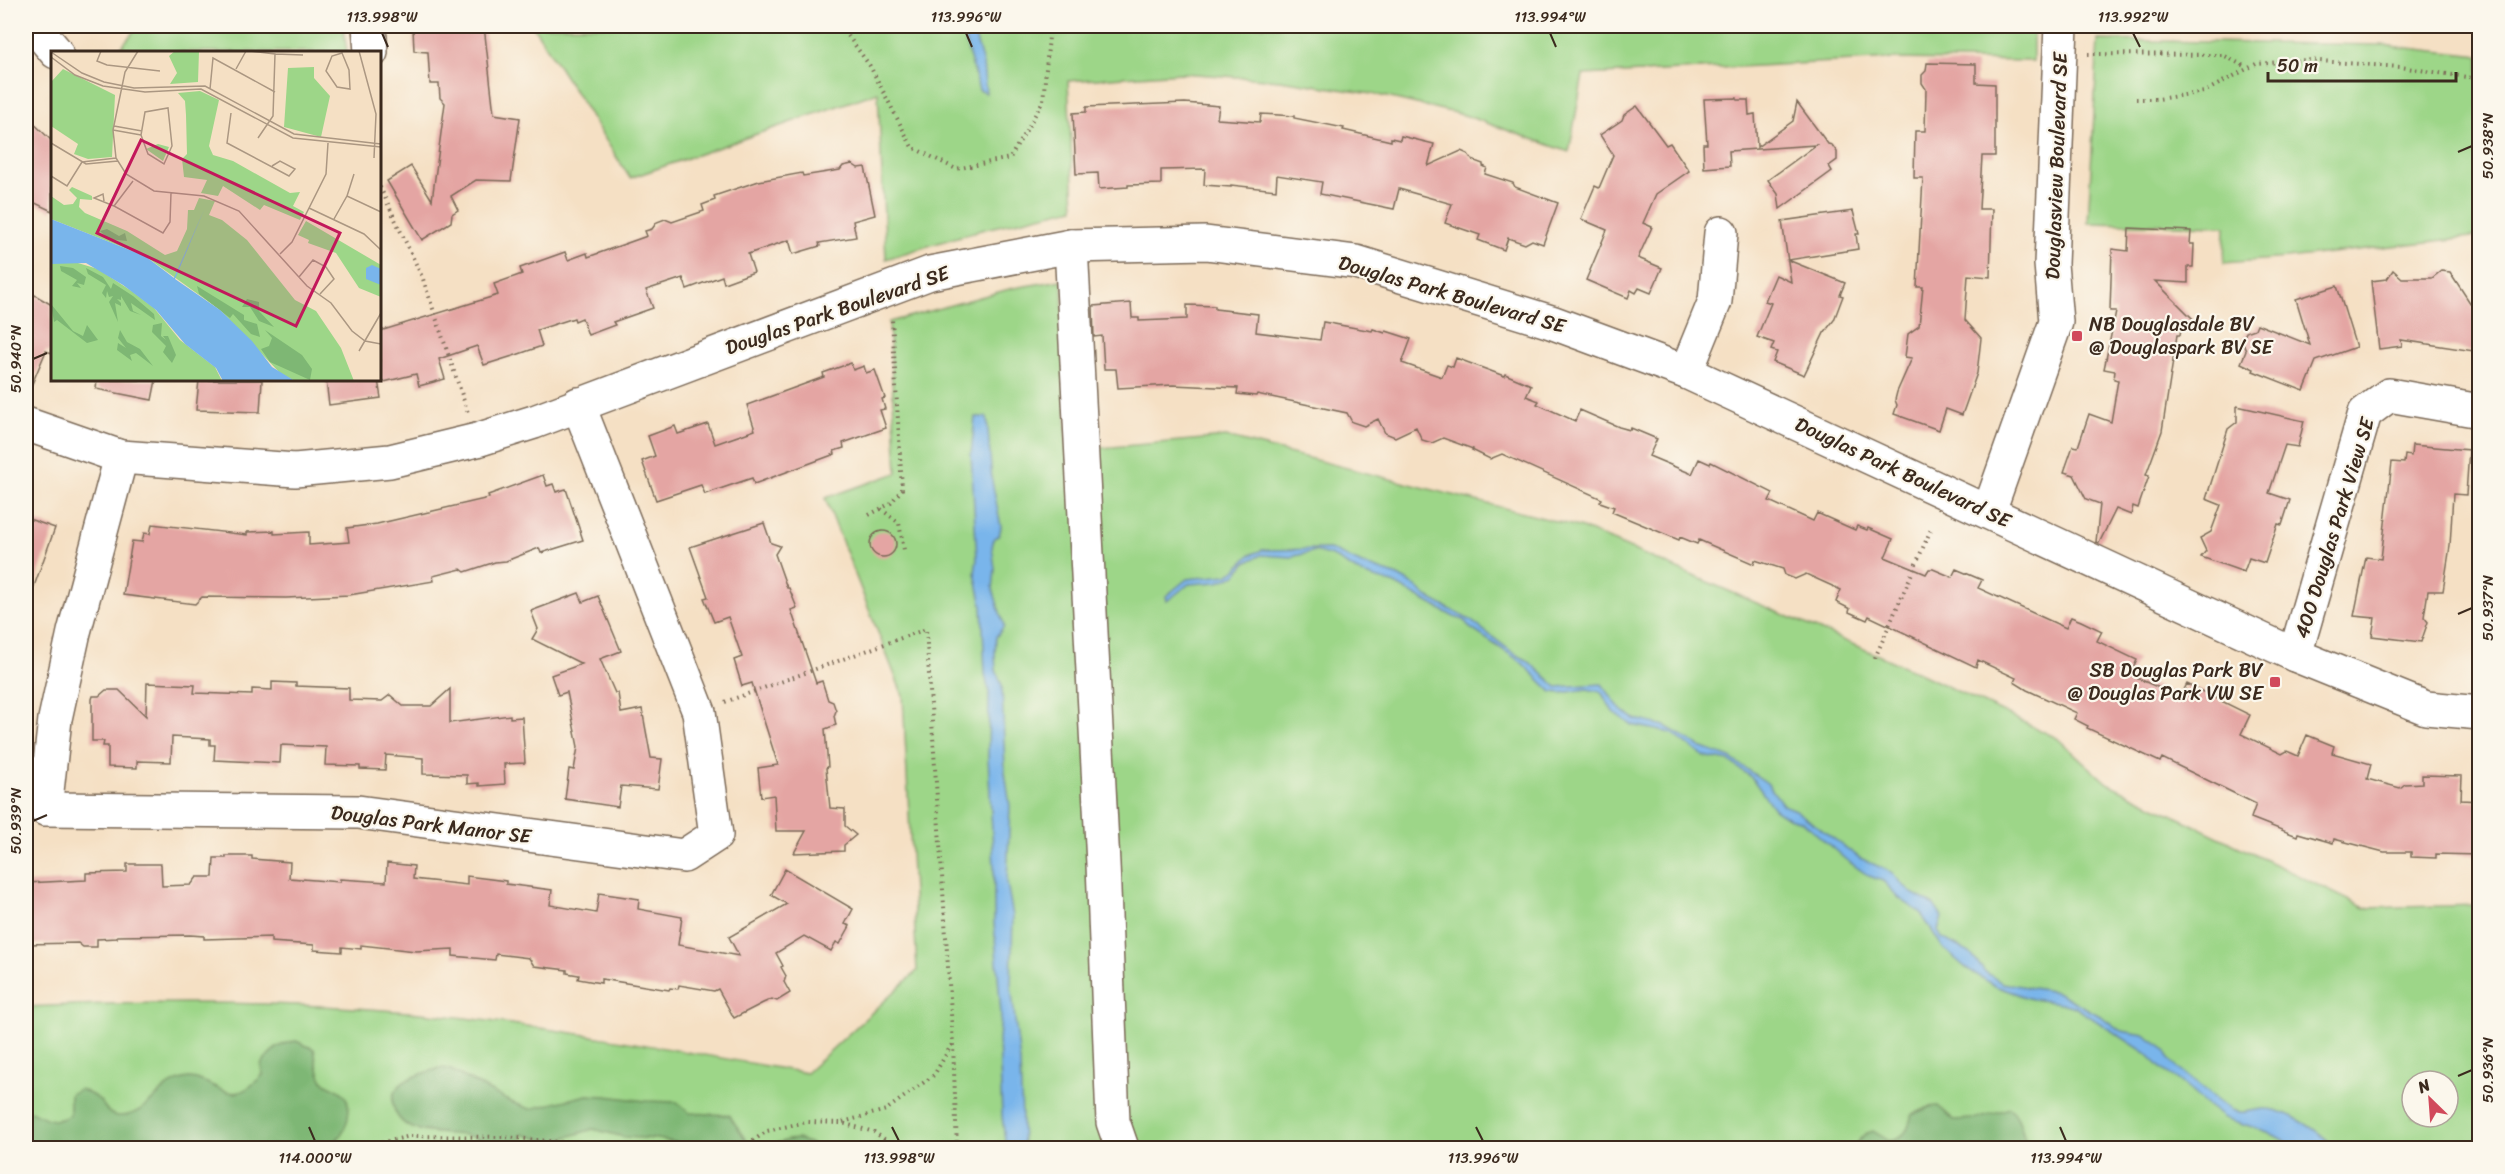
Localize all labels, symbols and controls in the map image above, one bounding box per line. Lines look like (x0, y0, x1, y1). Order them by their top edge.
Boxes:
text: 113.998°W (346, 4, 418, 30)
text: 113.996°W (931, 4, 1002, 30)
text: 113.994°W (1514, 4, 1586, 30)
text: 113.992°W (2098, 4, 2169, 30)
scale bar (2268, 45, 2456, 83)
street label: Douglasview Boulevard SE (2035, 50, 2078, 280)
text: 50 m (2277, 50, 2318, 82)
inset map (51, 51, 381, 381)
text: 50.938°N (2475, 112, 2501, 179)
street label: Douglas Park Boulevard SE (1334, 245, 1571, 344)
street label: Douglas Park Boulevard SE (720, 255, 956, 365)
place label: NB Douglasdale BV @ Douglaspark BV SE (2089, 307, 2274, 365)
text: 50.940°N (3, 324, 29, 393)
marker: NB Douglasdale BV @ Douglaspark BV SE (2070, 329, 2084, 343)
street label: Douglas Park Boulevard SE (1789, 407, 2018, 539)
street label: 400 Douglas Park View SE (2284, 412, 2385, 643)
text: 50.937°N (2475, 574, 2501, 641)
place label: SB Douglas Park BV @ Douglas Park VW SE (2067, 653, 2265, 711)
marker: SB Douglas Park BV @ Douglas Park VW SE (2268, 675, 2282, 689)
text: 50.939°N (3, 787, 29, 854)
street label: Douglas Park Manor SE (329, 795, 535, 854)
text: 50.936°N (2475, 1036, 2501, 1103)
north arrow (2400, 1069, 2460, 1129)
text: N (2412, 1070, 2436, 1102)
text: 114.000°W (278, 1145, 352, 1171)
text: 113.998°W (863, 1145, 935, 1171)
text: 113.996°W (1448, 1145, 1519, 1171)
text: 113.994°W (2030, 1145, 2102, 1171)

